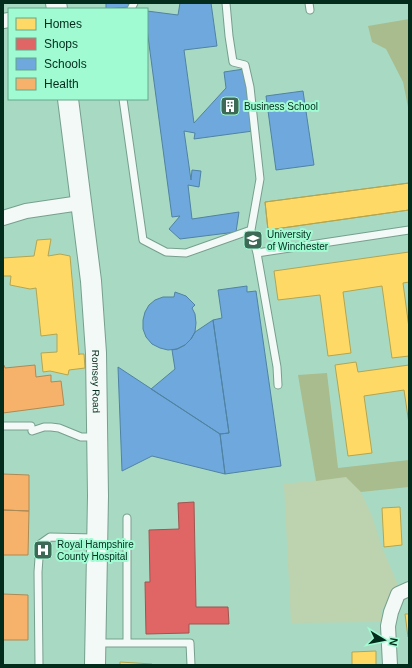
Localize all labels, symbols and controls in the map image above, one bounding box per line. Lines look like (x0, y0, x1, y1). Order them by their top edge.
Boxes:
legend (8, 8, 148, 100)
text: Homes (44, 17, 82, 31)
text: Shops (44, 37, 78, 51)
text: Schools (44, 57, 87, 71)
text: Health (44, 77, 79, 91)
building icon: Business School (219, 95, 241, 117)
place label: Business School (244, 101, 318, 112)
school or university icon: University of Winchester (242, 229, 264, 251)
place label: University of Winchester (267, 229, 329, 252)
street label: Romsey Road (90, 350, 102, 413)
hospital icon: Royal Hampshire County Hospital (32, 539, 54, 561)
place label: Royal Hampshire County Hospital (57, 539, 134, 562)
north arrow (364, 620, 404, 660)
text: N (387, 637, 400, 647)

